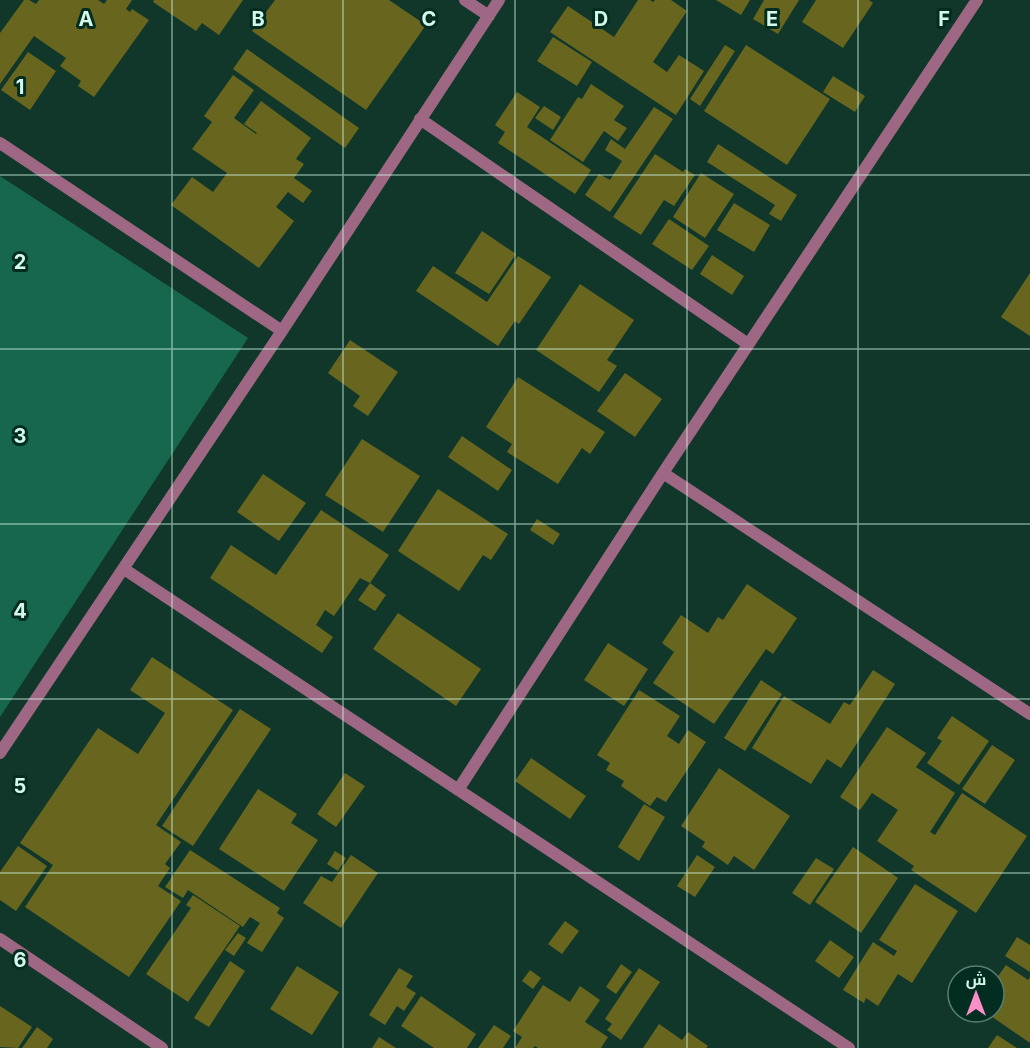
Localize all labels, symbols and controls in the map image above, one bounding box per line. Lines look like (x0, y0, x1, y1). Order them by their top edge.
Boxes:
text: A (79, 7, 94, 31)
text: B (251, 7, 265, 31)
text: C (422, 7, 436, 31)
text: D (594, 7, 608, 31)
text: E (766, 7, 778, 31)
text: F (938, 7, 950, 31)
text: 1 (16, 75, 24, 99)
text: 2 (14, 250, 26, 274)
text: 3 (14, 424, 26, 448)
text: 4 (13, 599, 27, 623)
text: 5 (14, 774, 26, 798)
text: 6 (14, 948, 27, 972)
north arrow (946, 964, 1006, 1024)
text: ش (966, 969, 986, 989)

